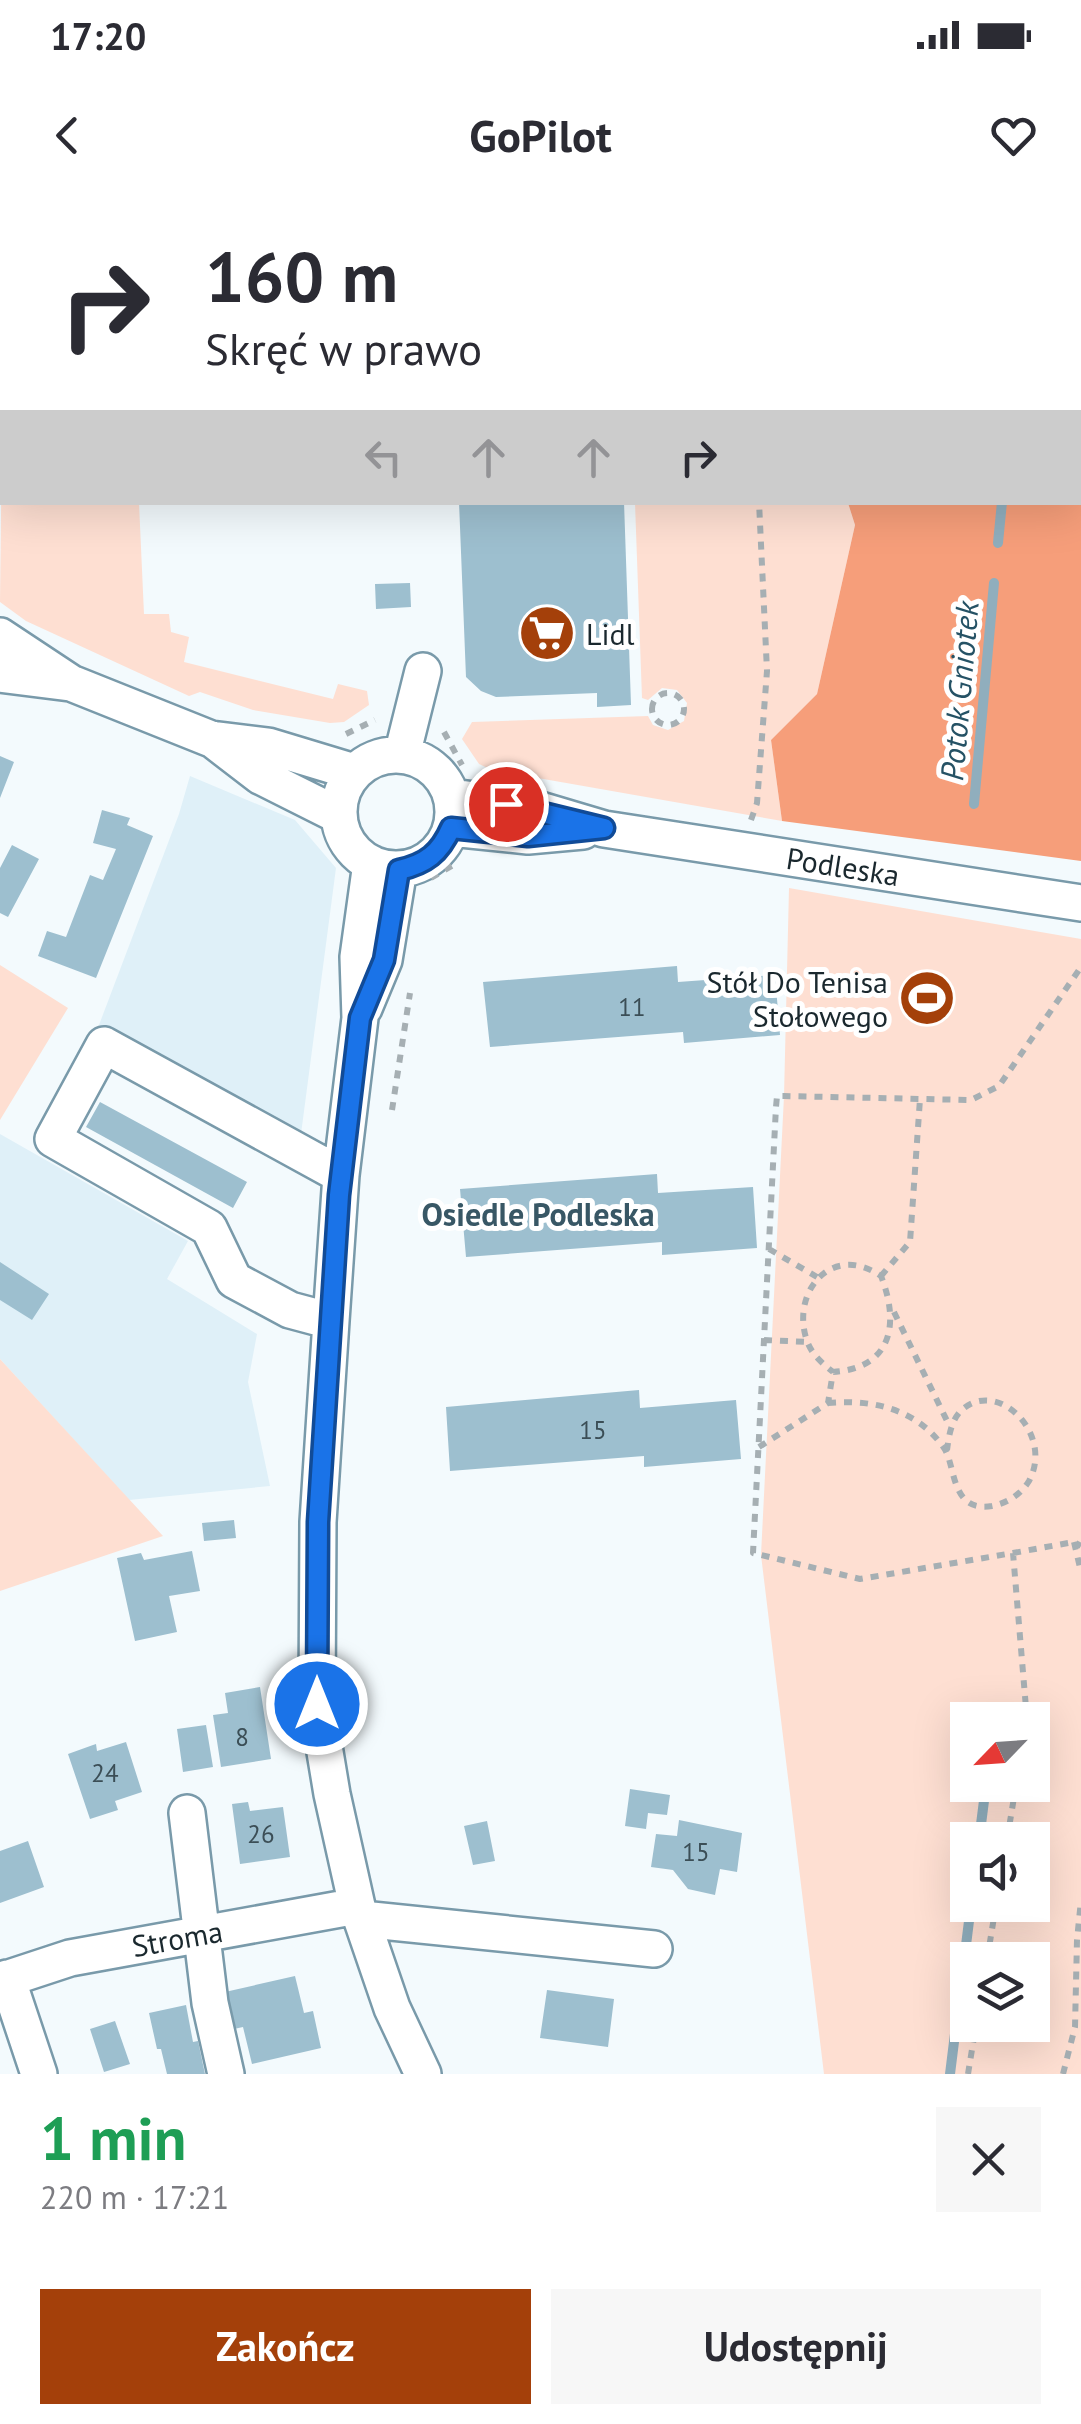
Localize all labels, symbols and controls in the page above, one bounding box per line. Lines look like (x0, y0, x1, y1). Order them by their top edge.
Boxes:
text: 17:20 (50, 11, 146, 60)
text: GoPilot (469, 106, 612, 164)
icon: back (40, 108, 95, 163)
icon: heart (986, 108, 1041, 163)
text: 160 m (205, 231, 398, 321)
icon: right (40, 240, 170, 370)
text: Skręć w prawo (205, 319, 482, 377)
icon: left (356, 430, 411, 485)
icon: ahead (461, 430, 516, 485)
icon: ahead (566, 430, 621, 485)
icon: right (671, 430, 726, 485)
water label: Potok Gniotek (930, 598, 988, 782)
supermarket icon: Lidl (517, 603, 577, 663)
place label: Lidl (586, 614, 635, 653)
pin (464, 762, 549, 847)
icon: arrive (479, 777, 534, 832)
street label: Podleska (784, 838, 902, 894)
place label: Stół Do Tenisa Stołowego (707, 962, 888, 1035)
sports icon: Stół Do Tenisa Stołowego (897, 968, 957, 1028)
house number: 11 (618, 991, 646, 1023)
district label: Osiedle Podleska (421, 1193, 655, 1235)
house number: 15 (579, 1414, 607, 1446)
position arrow (265, 1652, 369, 1756)
north arrow (950, 1702, 1050, 1802)
map controls (950, 1702, 1050, 2042)
house number: 8 (235, 1721, 249, 1753)
house number: 24 (91, 1757, 119, 1789)
house number: 26 (247, 1818, 275, 1850)
button: sound (950, 1822, 1050, 1922)
house number: 15 (682, 1836, 710, 1868)
street label: Stroma (128, 1911, 226, 1965)
button: layers (950, 1942, 1050, 2042)
text: 1 min (40, 2099, 186, 2177)
button: close (936, 2107, 1041, 2212)
text: 220 m · 17:21 (40, 2176, 229, 2218)
button: Zakończ (40, 2289, 531, 2404)
button: Udostępnij (551, 2289, 1041, 2404)

